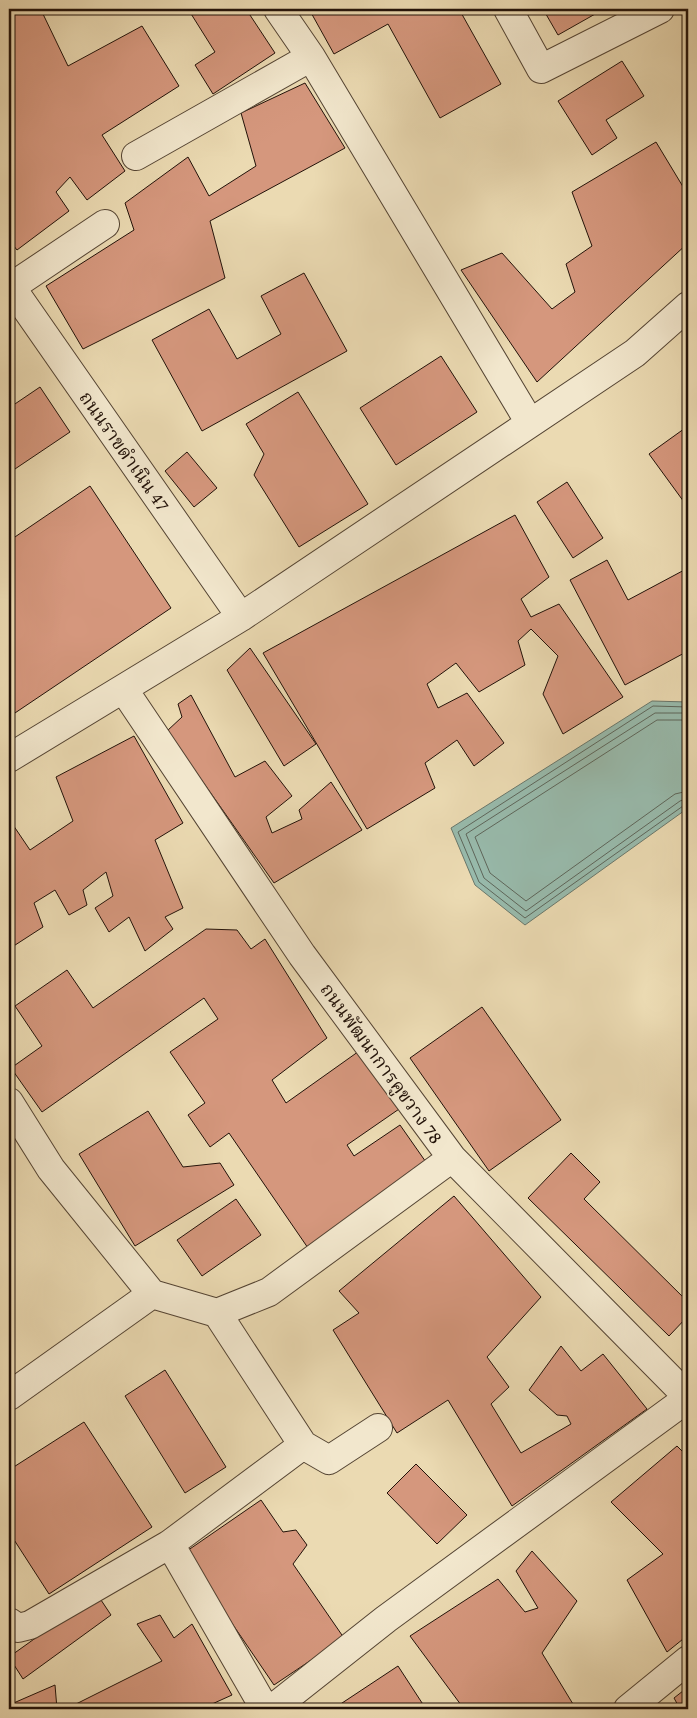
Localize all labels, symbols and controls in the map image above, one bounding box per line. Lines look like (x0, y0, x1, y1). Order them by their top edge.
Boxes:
street label: ถนนราขดำเนิน 47 (73, 385, 177, 517)
street label: ถนนพัฒนาการคูขวาง 78 (314, 977, 450, 1149)

